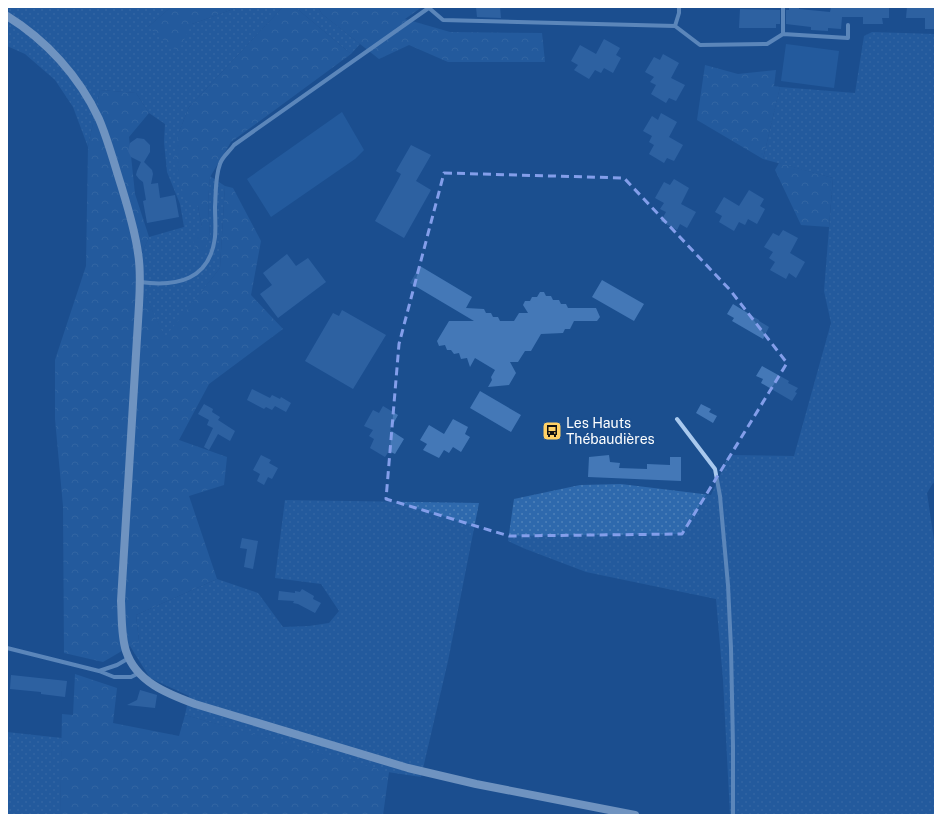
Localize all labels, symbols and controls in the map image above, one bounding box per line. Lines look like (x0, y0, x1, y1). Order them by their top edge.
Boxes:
place label: Les Hauts Thébaudières (566, 415, 655, 447)
bus stop icon: Les Hauts Thébaudières (541, 420, 563, 442)

